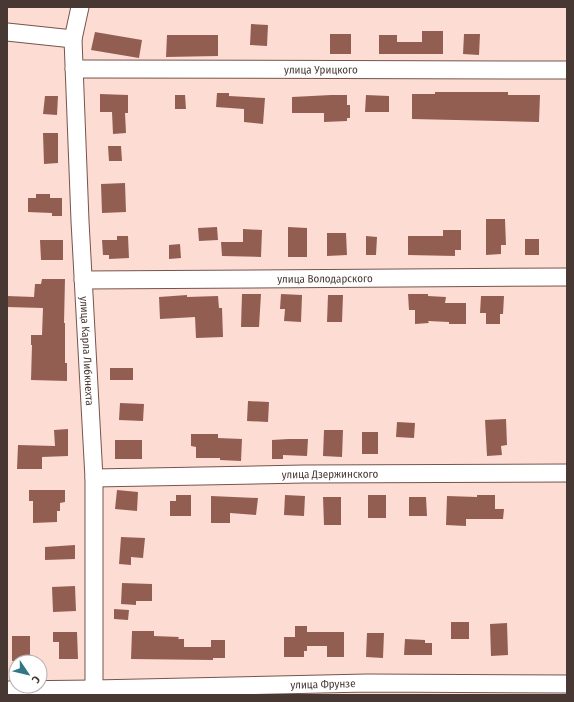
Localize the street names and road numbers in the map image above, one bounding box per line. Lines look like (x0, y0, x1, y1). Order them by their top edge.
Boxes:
street label: улица Урицкого (284, 63, 358, 77)
street label: улица Володарского (277, 272, 373, 286)
street label: улица Карла Либкнехта (77, 296, 96, 406)
street label: улица Дзержинского (282, 468, 378, 481)
street label: улица Фрунзе (290, 677, 356, 692)

